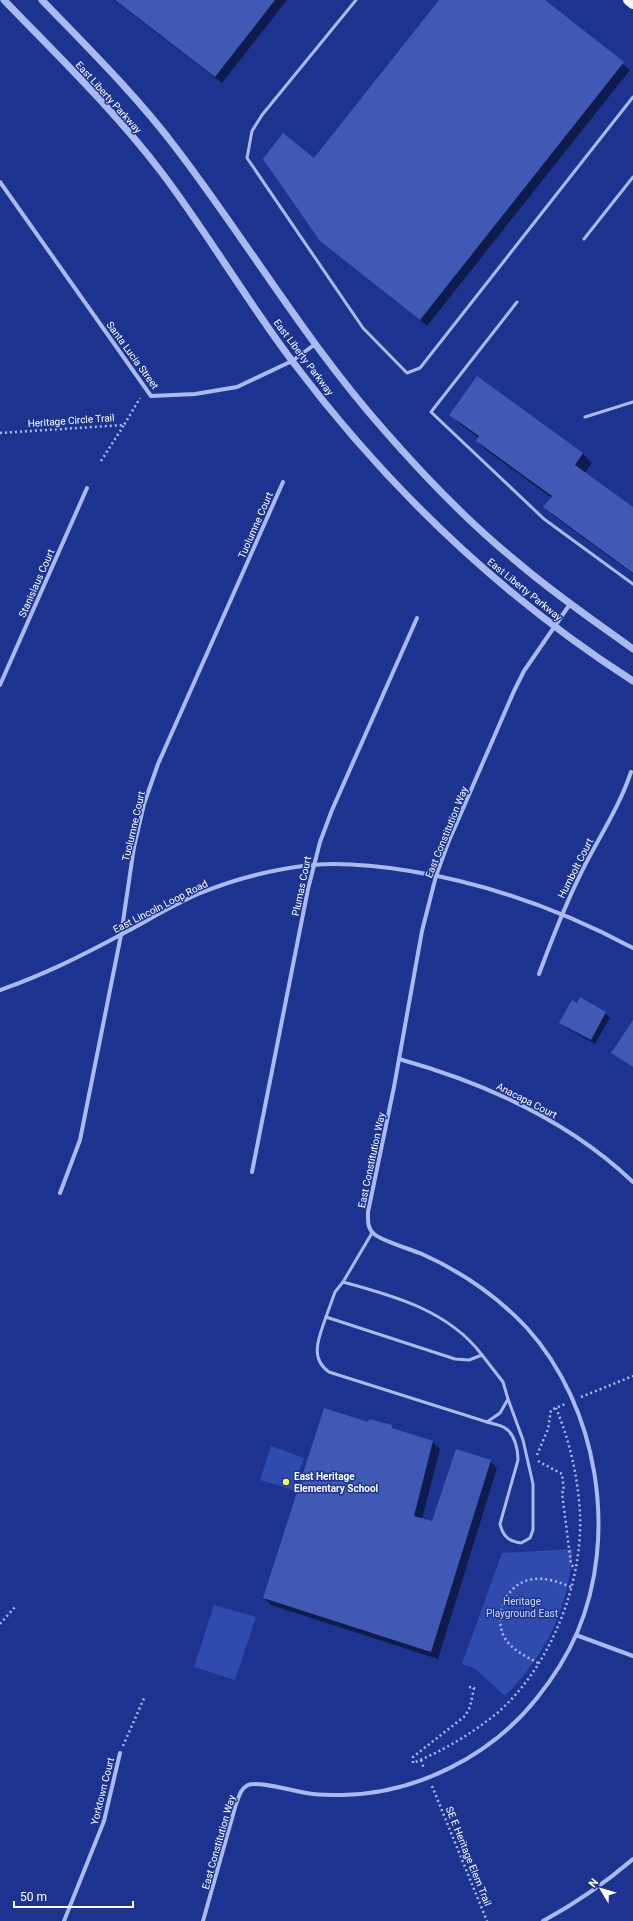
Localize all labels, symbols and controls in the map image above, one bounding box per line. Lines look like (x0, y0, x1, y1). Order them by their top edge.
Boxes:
street label: East Liberty Parkway (74, 59, 144, 136)
street label: East Liberty Parkway (271, 317, 336, 398)
street label: Santa Lucia Street (104, 319, 161, 391)
street label: Heritage Circle Trail (27, 412, 115, 429)
street label: Tuolumne Court (236, 490, 275, 560)
street label: Stanislaus Court (17, 547, 56, 619)
street label: East Liberty Parkway (485, 556, 564, 623)
street label: East Constitution Way (423, 785, 470, 880)
street label: Tuolumne Court (120, 790, 147, 862)
street label: Humbolt Court (556, 837, 595, 900)
street label: Plumas Court (290, 855, 313, 917)
street label: East Lincoln Loop Road (111, 878, 209, 935)
street label: Anacapa Court (495, 1080, 559, 1120)
street label: East Constitution Way (356, 1111, 387, 1209)
place label: East Heritage Elementary School (294, 1471, 379, 1494)
marker: East Heritage Elementary School (281, 1477, 291, 1487)
park label: Heritage Playground East (486, 1596, 558, 1619)
street label: Yorktown Court (89, 1756, 116, 1826)
street label: East Constitution Way (200, 1793, 237, 1891)
street label: SE E Heritage Elem Trail (444, 1805, 494, 1907)
north arrow (581, 1869, 621, 1909)
text: N (586, 1876, 601, 1890)
scale bar (14, 1883, 133, 1909)
text: 50 m (20, 1890, 47, 1904)

